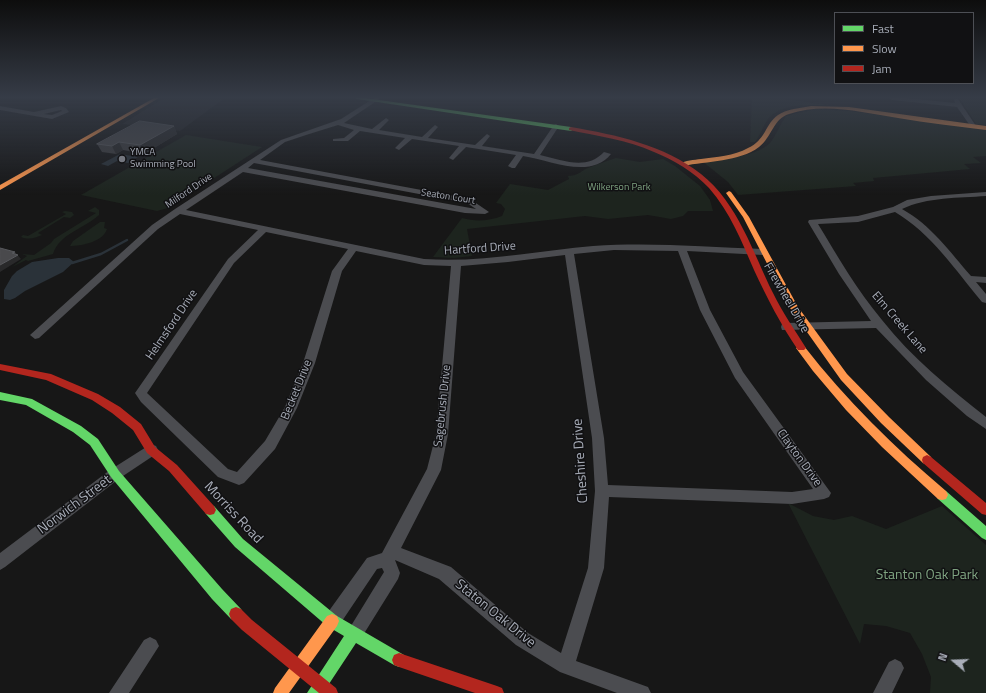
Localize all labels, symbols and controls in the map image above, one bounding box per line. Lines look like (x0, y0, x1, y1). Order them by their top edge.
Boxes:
legend (834, 12, 974, 84)
text: Fast (872, 19, 894, 38)
text: Slow (872, 39, 897, 58)
text: Jam (872, 59, 892, 78)
place label: YMCA Swimming Pool (130, 147, 196, 170)
marker: YMCA Swimming Pool (117, 154, 127, 164)
street label: Milford Drive (163, 171, 215, 211)
park label: Wilkerson Park (587, 182, 651, 194)
street label: Seaton Court (420, 187, 476, 207)
street label: Hartford Drive (444, 239, 516, 259)
street label: Firewheel Drive (760, 260, 812, 336)
street label: Helmsford Drive (143, 287, 201, 363)
street label: Elm Creek Lane (868, 289, 930, 357)
street label: Becket Drive (278, 358, 316, 422)
street label: Sagebrush Drive (432, 364, 454, 448)
street label: Cheshire Drive (570, 418, 592, 504)
street label: Clayton Drive (774, 427, 824, 489)
street label: Norwich Street (35, 472, 115, 538)
street label: Morriss Road (200, 479, 266, 547)
park label: Stanton Oak Park (876, 568, 978, 584)
street label: Staton Oak Drive (451, 576, 539, 652)
north arrow (934, 641, 974, 681)
text: N (934, 651, 951, 663)

